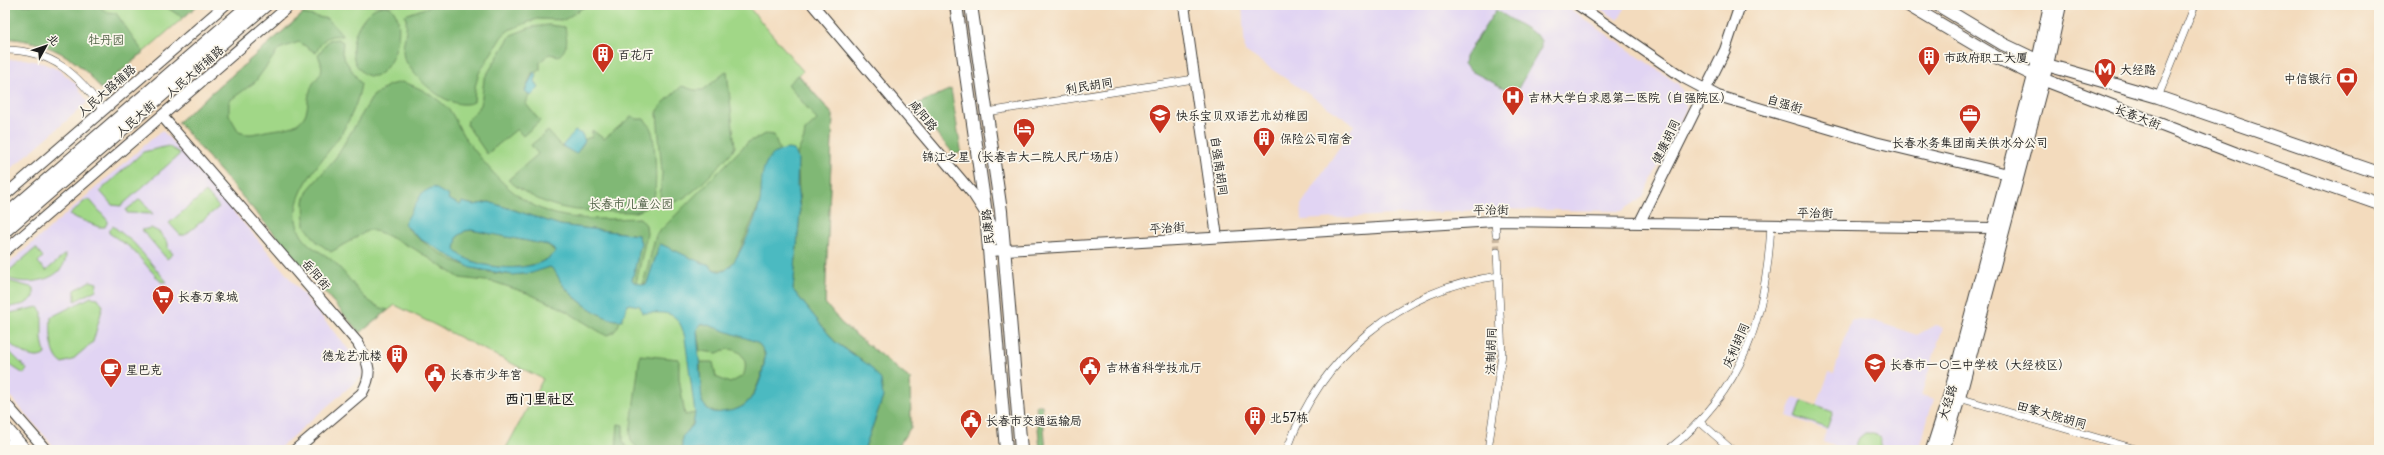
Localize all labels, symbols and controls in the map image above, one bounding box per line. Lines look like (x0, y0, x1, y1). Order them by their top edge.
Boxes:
north arrow (26, 26, 66, 66)
text: 北 (44, 30, 64, 49)
park label: 牡丹园 (88, 30, 124, 48)
street label: 人民大街辅路 (161, 41, 227, 101)
building icon: 百花厅 (590, 41, 616, 74)
building icon: 市政府职工大厦 (1916, 44, 1942, 77)
place label: 百花厅 (618, 45, 654, 63)
place label: 市政府职工大厦 (1944, 48, 2028, 66)
metro station icon: 大经路 (2092, 56, 2118, 89)
street label: 人民大路辅路 (73, 60, 139, 120)
place label: 大经路 (2120, 60, 2156, 78)
bank icon: 中信银行 (2334, 65, 2360, 98)
place label: 中信银行 (2284, 69, 2332, 87)
street label: 利民胡同 (1064, 72, 1114, 98)
hospital icon: 吉林大学白求恩第二医院（自强院区） (1500, 84, 1526, 117)
place label: 吉林大学白求恩第二医院（自强院区） (1528, 88, 1732, 106)
street label: 自强街 (1765, 89, 1805, 117)
street label: 人民大街 (111, 95, 159, 141)
street label: 咸阳路 (906, 95, 942, 135)
street label: 长春大街 (2112, 99, 2164, 133)
school or university icon: 快乐宝贝双语艺术幼稚园 (1147, 102, 1173, 135)
office icon: 长春水务集团南关供水分公司 (1957, 102, 1983, 135)
place label: 快乐宝贝双语艺术幼稚园 (1176, 106, 1308, 124)
street label: 健康胡同 (1646, 115, 1684, 167)
hotel icon: 锦江之星（长春吉大二院人民广场店） (1011, 116, 1037, 149)
building icon: 保险公司宿舍 (1251, 125, 1277, 158)
place label: 保险公司宿舍 (1280, 129, 1352, 147)
place label: 长春水务集团南关供水分公司 (1892, 133, 2048, 151)
street label: 自强南胡同 (1207, 135, 1233, 197)
place label: 锦江之星（长春吉大二院人民广场店） (922, 147, 1126, 165)
park label: 长春市儿童公园 (589, 194, 673, 212)
street label: 平治街 (1473, 200, 1509, 218)
street label: 平治街 (1797, 203, 1833, 221)
street label: 民康路 (976, 208, 998, 246)
street label: 平治街 (1148, 217, 1186, 237)
street label: 岳阳街 (299, 254, 335, 294)
supermarket icon: 长春万象城 (150, 283, 176, 316)
place label: 长春万象城 (178, 287, 238, 305)
street label: 庆利胡同 (1717, 319, 1753, 371)
street label: 法制胡同 (1480, 327, 1500, 375)
building icon: 德龙艺术楼 (384, 342, 410, 375)
place label: 德龙艺术楼 (322, 346, 382, 364)
school or university icon: 长春市一〇三中学校（大经校区） (1862, 351, 1888, 384)
public building icon: 吉林省科学技术厅 (1077, 354, 1103, 387)
place label: 长春市一〇三中学校（大经校区） (1890, 355, 2070, 373)
cafe icon: 星巴克 (98, 356, 124, 389)
place label: 吉林省科学技术厅 (1106, 358, 1202, 376)
place label: 星巴克 (126, 360, 162, 378)
public building icon: 长春市少年宫 (422, 361, 448, 394)
place label: 长春市少年宫 (450, 365, 522, 383)
street label: 大经路 (1933, 382, 1961, 422)
district label: 西门里社区 (505, 388, 575, 409)
street label: 田家大院胡同 (2015, 395, 2089, 433)
building icon: 北57栋 (1242, 404, 1268, 437)
public building icon: 长春市交通运输局 (958, 407, 984, 440)
place label: 北57栋 (1270, 408, 1308, 426)
place label: 长春市交通运输局 (986, 411, 1082, 429)

